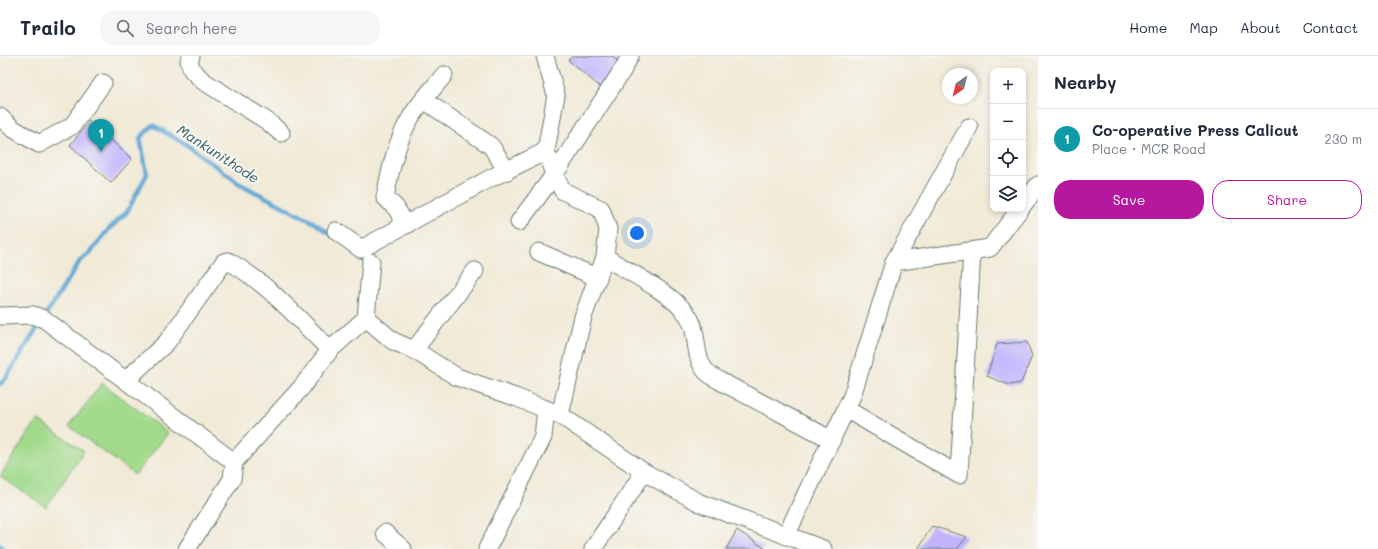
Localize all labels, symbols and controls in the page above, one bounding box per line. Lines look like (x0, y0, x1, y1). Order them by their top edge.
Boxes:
search box (100, 10, 380, 46)
text: Trailo (20, 15, 76, 40)
icon: search (114, 17, 136, 39)
text: Search here (146, 18, 237, 38)
text: Home (1129, 18, 1167, 37)
text: Map (1189, 18, 1218, 37)
text: About (1240, 18, 1281, 37)
text: Contact (1303, 18, 1358, 37)
north arrow (942, 68, 978, 104)
map controls (990, 68, 1026, 212)
button: + (990, 68, 1026, 104)
text: Nearby (1054, 71, 1116, 93)
button: − (990, 104, 1026, 140)
pin: 1 (88, 119, 114, 152)
water label: Mankunithode (173, 120, 263, 187)
text: Co-operative Press Calicut (1092, 120, 1299, 140)
text: 1 (1064, 130, 1070, 147)
text: 230 m (1325, 130, 1362, 147)
button: locate (990, 140, 1026, 176)
text: Place · MCR Road (1092, 140, 1206, 157)
button: layers (990, 176, 1026, 212)
button: Save (1054, 180, 1204, 219)
button: Share (1212, 180, 1362, 219)
your location (627, 223, 647, 243)

